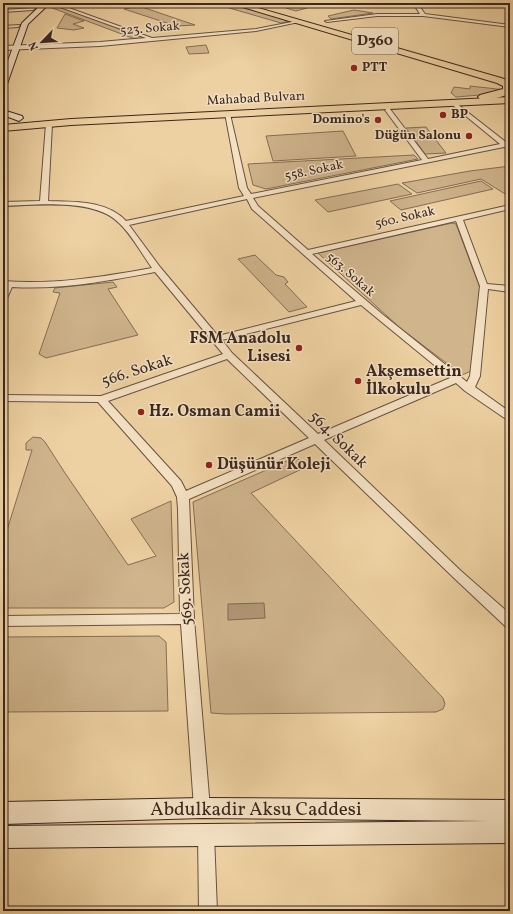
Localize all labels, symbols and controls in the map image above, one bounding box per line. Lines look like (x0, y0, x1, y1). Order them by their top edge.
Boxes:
street label: 523. Sokak (119, 17, 181, 41)
north arrow (22, 22, 62, 62)
road number: D360 (352, 28, 398, 54)
text: N (26, 39, 43, 52)
place label: PTT (362, 59, 388, 77)
marker: PTT (349, 63, 359, 73)
street label: Mahabad Bulvarı (206, 87, 306, 111)
place label: BP (451, 106, 468, 124)
marker: BP (438, 110, 448, 120)
place label: Domino's (312, 111, 370, 129)
marker: Domino's (373, 115, 383, 125)
place label: Düğün Salonu (375, 127, 461, 145)
marker: Düğün Salonu (464, 131, 474, 141)
street label: 558. Sokak (283, 156, 345, 186)
street label: 560. Sokak (373, 202, 437, 234)
street label: 563. Sokak (322, 249, 378, 301)
place label: FSM Anadolu Lisesi (189, 328, 291, 368)
marker: FSM Anadolu Lisesi (294, 343, 304, 353)
street label: 566. Sokak (99, 349, 176, 393)
place label: Akşemsettin İlkokulu (366, 361, 462, 401)
marker: Akşemsettin İlkokulu (353, 376, 363, 386)
place label: Hz. Osman Camii (149, 401, 281, 423)
street label: 564. Sokak (304, 406, 373, 474)
marker: Hz. Osman Camii (136, 407, 146, 417)
place label: Düşünür Koleji (217, 454, 331, 476)
marker: Düşünür Koleji (204, 460, 214, 470)
street label: 569. Sokak (173, 551, 199, 626)
street label: Abdulkadir Aksu Caddesi (150, 797, 362, 823)

